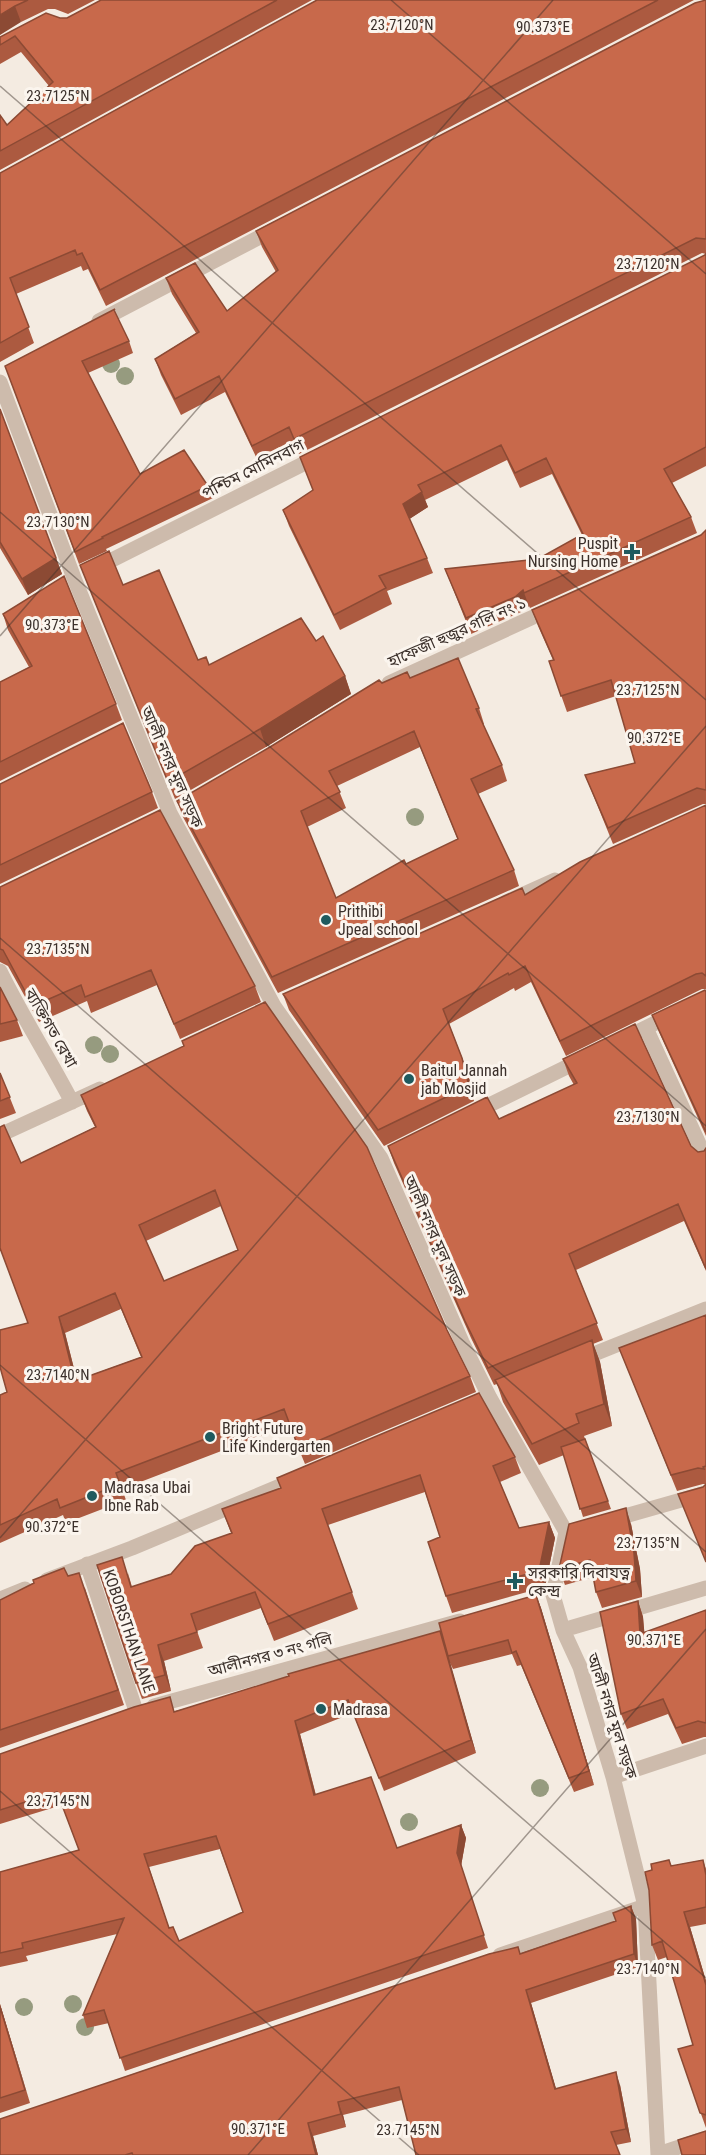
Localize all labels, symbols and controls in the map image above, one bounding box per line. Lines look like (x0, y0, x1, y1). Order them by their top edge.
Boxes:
text: 23.7120°N (370, 16, 434, 34)
text: 90.373°E (516, 18, 570, 36)
text: 23.7125°N (26, 87, 90, 105)
text: 23.7120°N (616, 255, 680, 273)
street label: পশ্চিম মোমিনবাগ (199, 435, 308, 503)
text: 23.7130°N (26, 513, 90, 531)
place label: Puspit Nursing Home (528, 534, 618, 571)
marker: Puspit Nursing Home (623, 543, 641, 561)
street label: হাফেজী হুজুর গলি নং ১ (384, 593, 529, 671)
text: 90.373°E (25, 616, 79, 634)
text: 23.7125°N (616, 681, 680, 699)
street label: আলী নগর মূল সড়ক (136, 702, 208, 832)
text: 90.372°E (627, 729, 681, 747)
place label: Prithibi Jpeal school (338, 902, 418, 939)
marker: Prithibi Jpeal school (319, 913, 333, 927)
text: 23.7135°N (26, 940, 90, 958)
street label: ব্যক্তিগত রেখা (20, 984, 82, 1072)
place label: Baitul Jannah jab Mosjid (420, 1061, 507, 1098)
marker: Baitul Jannah jab Mosjid (402, 1072, 416, 1086)
text: 23.7130°N (616, 1108, 680, 1126)
street label: আলী নগর মূল সড়ক (399, 1171, 471, 1301)
text: 23.7140°N (26, 1366, 90, 1384)
place label: Bright Future Life Kindergarten (222, 1419, 330, 1456)
marker: Bright Future Life Kindergarten (203, 1430, 217, 1444)
place label: Madrasa Ubai Ibne Rab (104, 1478, 191, 1515)
marker: Madrasa Ubai Ibne Rab (85, 1489, 99, 1503)
text: 90.372°E (25, 1518, 79, 1536)
text: 23.7135°N (616, 1534, 680, 1552)
place label: সরকারি দিবাযত্ন কেন্দ্র (527, 1563, 631, 1600)
street label: KOBORSTHAN LANE (99, 1567, 159, 1695)
marker: সরকারি দিবাযত্ন কেন্দ্র (506, 1572, 524, 1590)
street label: আলীনগর ৩ নং গলি (205, 1629, 334, 1681)
text: 90.371°E (627, 1631, 681, 1649)
street label: আলী নগর মূল সড়ক (582, 1650, 642, 1782)
place label: Madrasa (333, 1700, 388, 1719)
marker: Madrasa (314, 1702, 328, 1716)
text: 23.7145°N (26, 1792, 90, 1810)
text: 23.7140°N (616, 1960, 680, 1978)
text: 90.371°E (231, 2120, 285, 2138)
text: 23.7145°N (376, 2121, 440, 2139)

